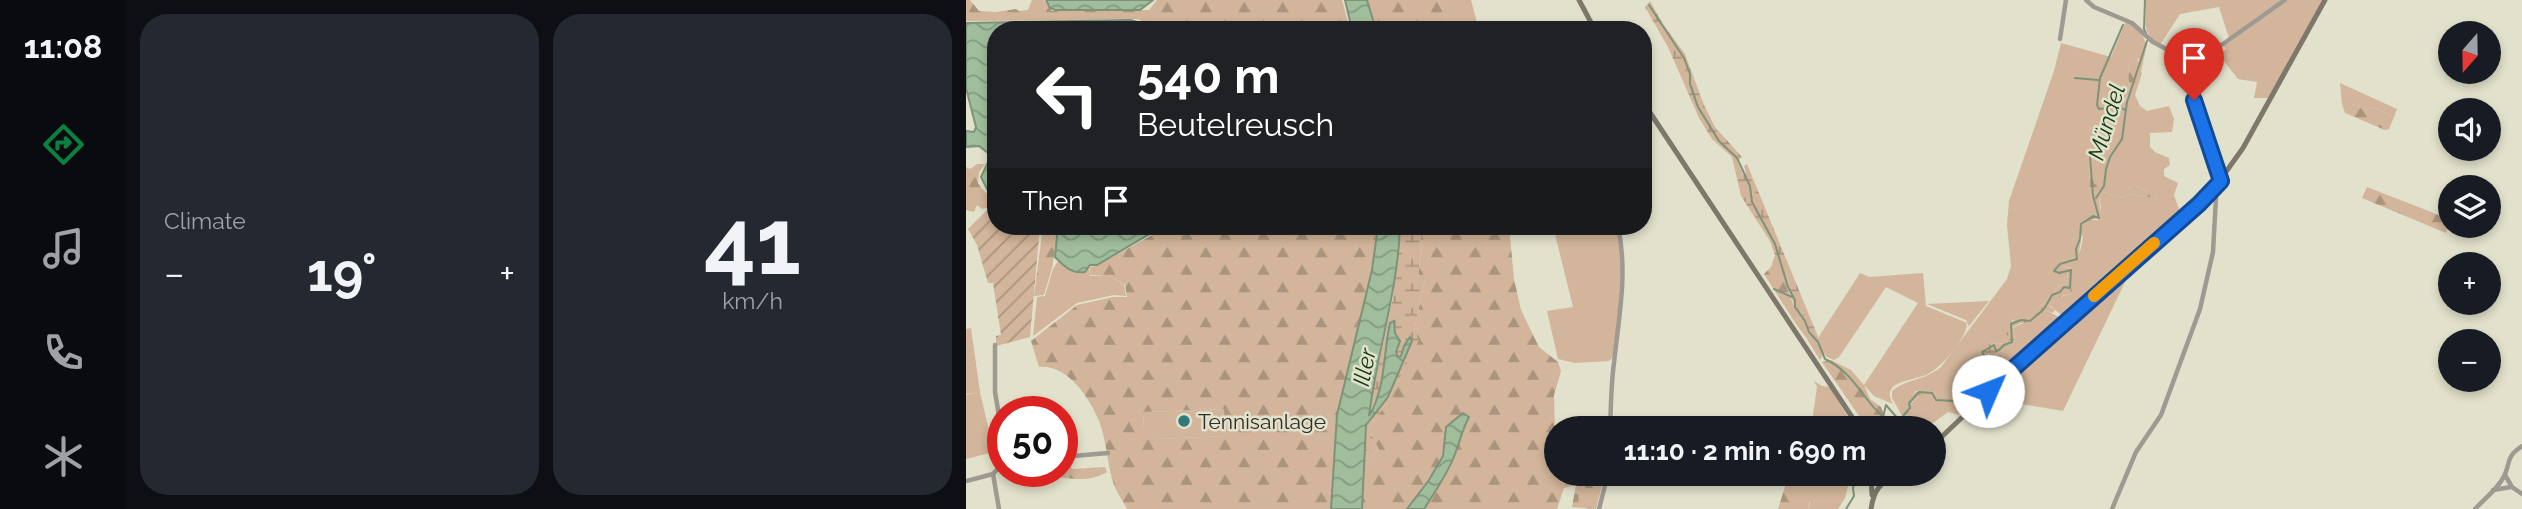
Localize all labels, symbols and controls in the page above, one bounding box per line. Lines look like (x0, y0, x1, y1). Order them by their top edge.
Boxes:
north arrow (2438, 21, 2501, 84)
map controls (2438, 21, 2501, 392)
text: 11:08 (24, 28, 102, 65)
pin (2164, 28, 2224, 100)
icon: arrive (2175, 39, 2213, 77)
text: 540 m (1137, 47, 1280, 104)
icon: left (1022, 49, 1113, 140)
water label: Mündel (2082, 81, 2130, 163)
button: sound (2438, 98, 2501, 161)
text: Beutelreusch (1137, 106, 1334, 143)
icon: directions (39, 120, 88, 169)
button: layers (2438, 175, 2501, 238)
icon: arrive (1097, 182, 1135, 220)
text: Then (1022, 186, 1083, 216)
text: 41 (704, 188, 801, 295)
text: Climate (164, 207, 246, 234)
icon: music (39, 224, 88, 273)
text: 19° (307, 242, 377, 303)
text: − (164, 251, 184, 296)
text: + (499, 251, 515, 296)
button: + (2438, 252, 2501, 315)
text: km/h (722, 287, 783, 314)
icon: phone (39, 328, 88, 377)
button: − (2438, 329, 2501, 392)
water label: Iller (1347, 345, 1381, 388)
position arrow (1951, 354, 2025, 428)
speed limit sign: 50 (987, 396, 1078, 487)
place label: Tennisanlage (1198, 409, 1326, 434)
marker: Tennisanlage (1176, 413, 1192, 429)
icon: climate (39, 432, 88, 481)
text: 11:10 · 2 min · 690 m (1624, 436, 1866, 466)

